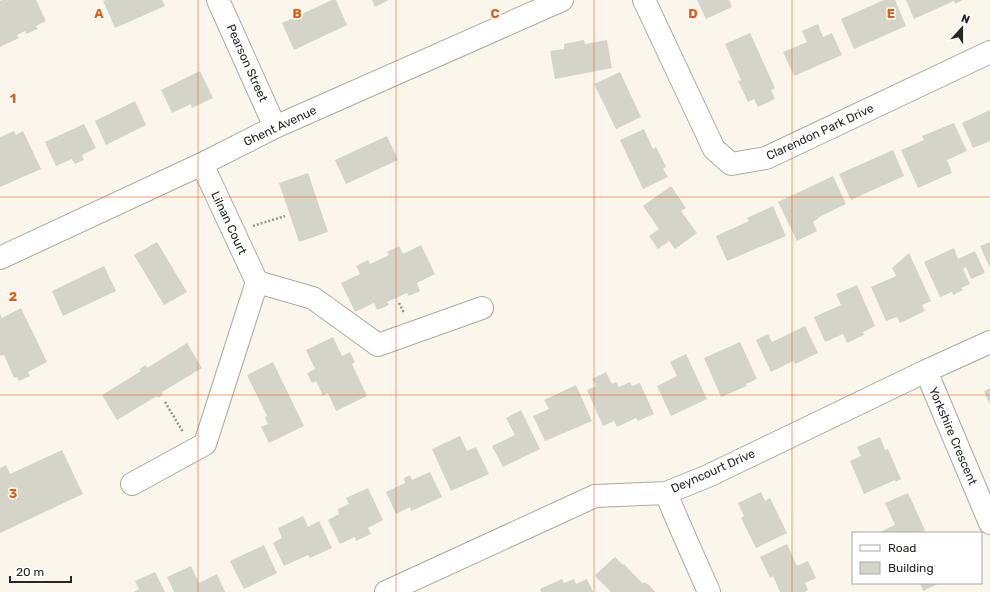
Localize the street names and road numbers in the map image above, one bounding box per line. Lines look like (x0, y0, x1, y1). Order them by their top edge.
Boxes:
street label: Pearson Street (224, 22, 270, 104)
street label: Clarendon Park Drive (764, 101, 876, 163)
street label: Ghent Avenue (241, 103, 319, 149)
street label: Lilnan Court (208, 189, 250, 257)
street label: Yorkshire Crescent (926, 385, 980, 487)
street label: Deyncourt Drive (669, 446, 757, 496)

